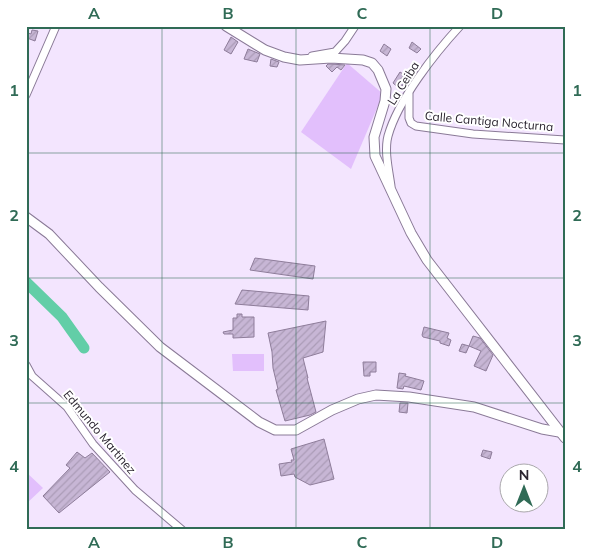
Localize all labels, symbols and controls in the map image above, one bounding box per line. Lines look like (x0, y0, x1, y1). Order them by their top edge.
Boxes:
text: A (88, 3, 100, 23)
text: B (222, 3, 234, 23)
text: C (357, 3, 368, 23)
text: D (491, 3, 503, 23)
street label: La Ceiba (384, 58, 422, 108)
text: 1 (9, 80, 19, 100)
text: 1 (572, 80, 582, 100)
street label: Calle Cantiga Nocturna (424, 108, 554, 134)
text: 2 (9, 205, 19, 225)
text: 2 (572, 205, 582, 225)
text: 3 (9, 330, 19, 350)
text: 3 (572, 330, 582, 350)
street label: Edmundo Martinez (61, 387, 139, 477)
text: 4 (9, 456, 19, 476)
text: 4 (572, 456, 582, 476)
north arrow (498, 464, 548, 514)
text: N (519, 466, 529, 484)
text: A (88, 532, 100, 552)
text: B (222, 532, 234, 552)
text: C (357, 532, 368, 552)
text: D (491, 532, 503, 552)

